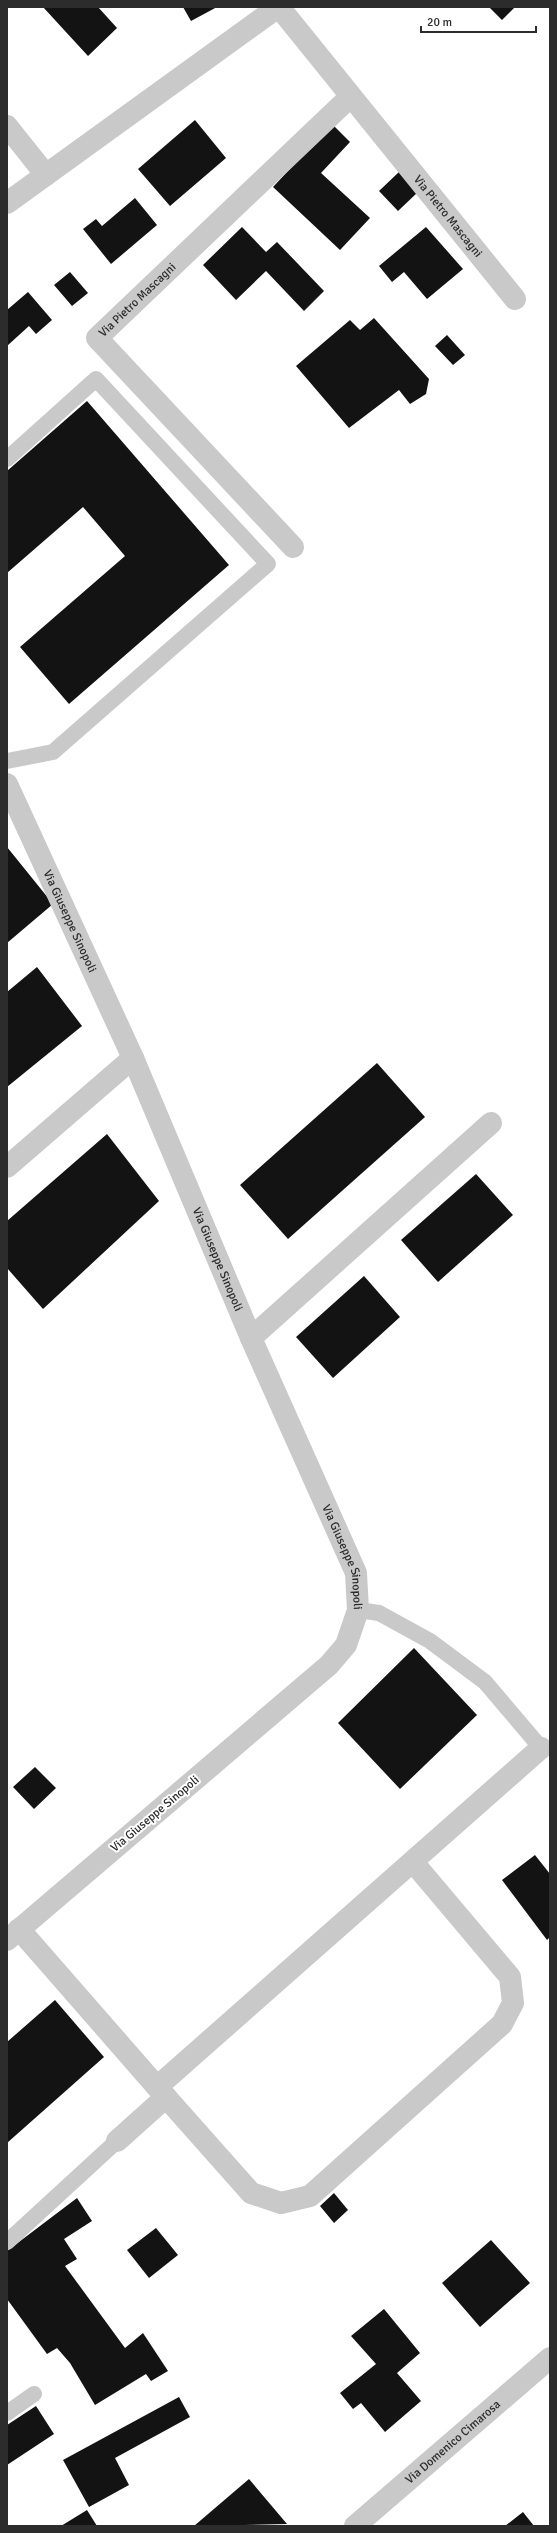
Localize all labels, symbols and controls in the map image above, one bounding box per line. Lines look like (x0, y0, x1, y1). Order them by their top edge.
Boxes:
scale bar (421, 8, 536, 34)
text: 20 m (427, 15, 452, 30)
street label: Via Pietro Mascagni (410, 172, 486, 260)
street label: Via Pietro Mascagni (95, 259, 179, 340)
street label: Via Giuseppe Sinopoli (40, 868, 100, 975)
street label: Via Giuseppe Sinopoli (189, 1205, 246, 1313)
street label: Via Giuseppe Sinopoli (319, 1502, 365, 1610)
street label: Via Giuseppe Sinopoli (108, 1773, 202, 1855)
street label: Via Domenico Cimarosa (402, 2397, 503, 2487)

